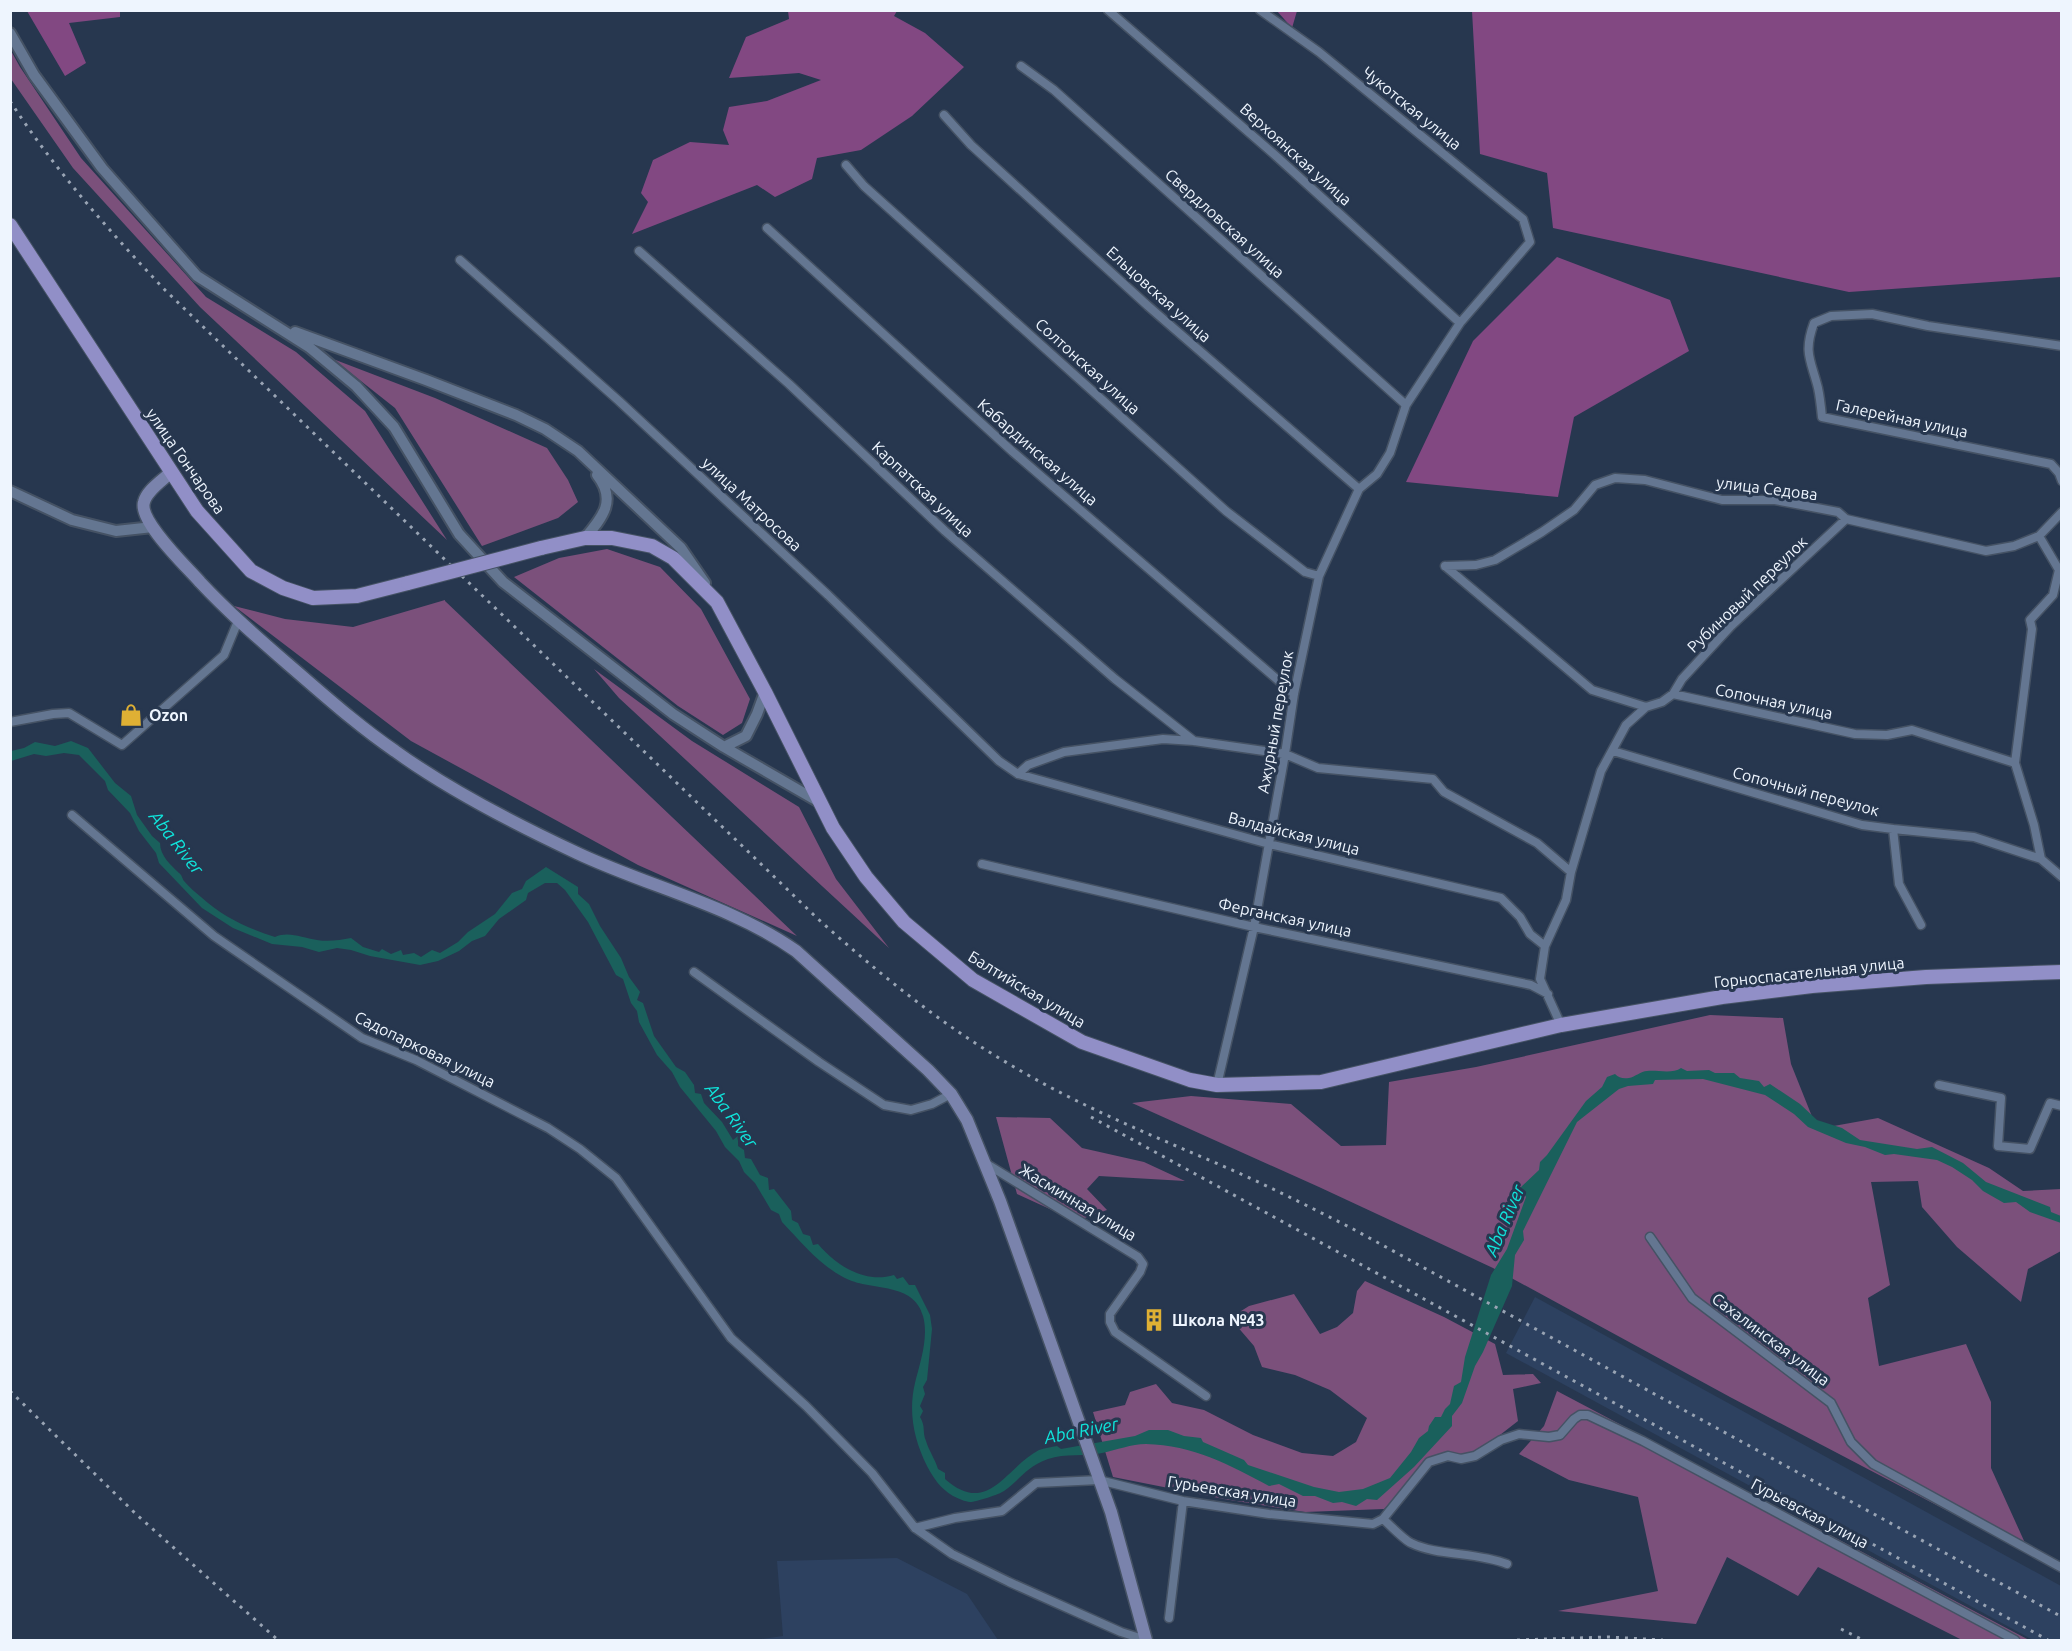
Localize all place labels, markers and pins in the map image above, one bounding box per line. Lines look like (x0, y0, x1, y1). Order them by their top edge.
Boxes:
shop icon: Ozon (118, 702, 144, 728)
place label: Ozon (149, 706, 188, 724)
building icon: Школа №43 (1141, 1307, 1167, 1333)
place label: Школа №43 (1172, 1311, 1265, 1329)

